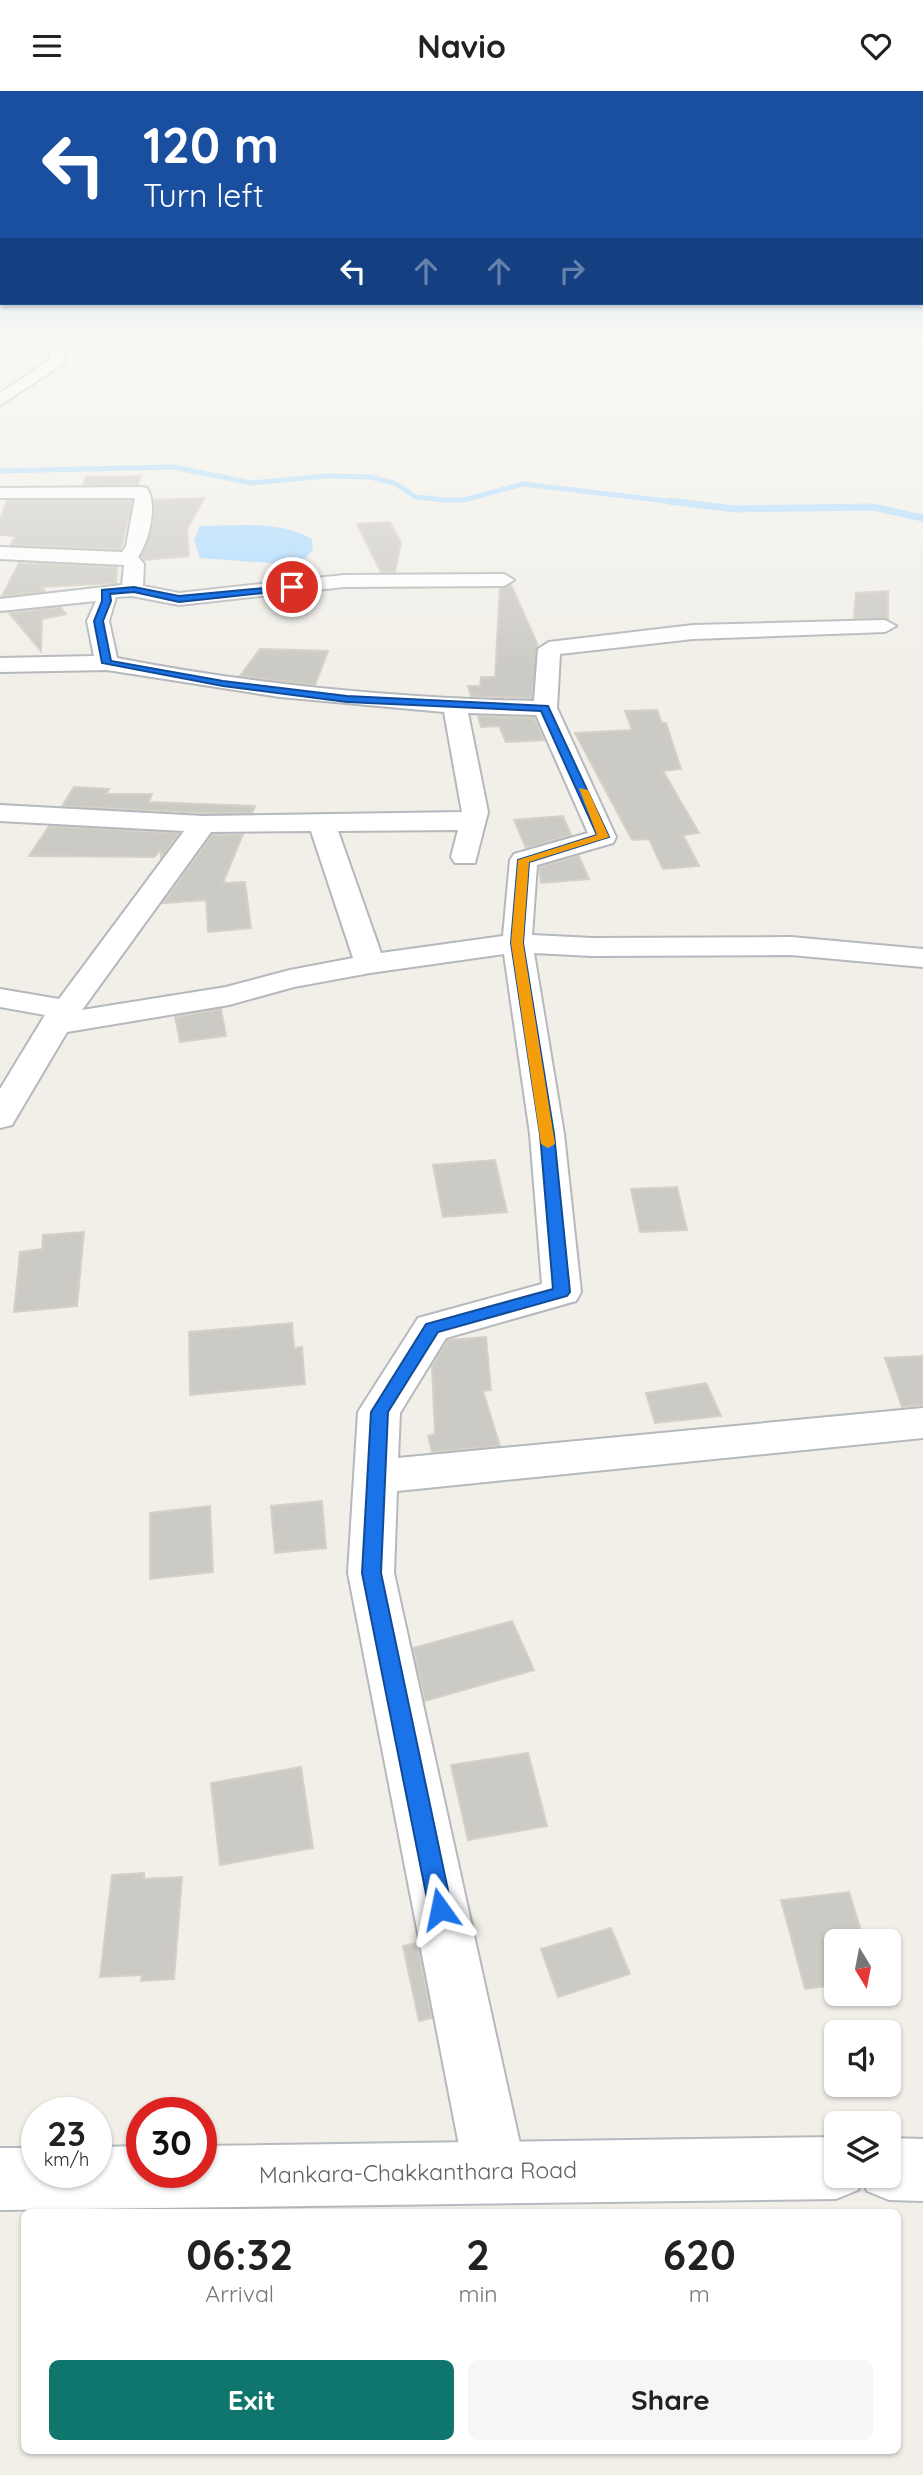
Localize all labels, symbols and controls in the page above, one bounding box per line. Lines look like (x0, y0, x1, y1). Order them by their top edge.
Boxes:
text: Navio (417, 26, 506, 66)
icon: menu (28, 27, 66, 65)
icon: heart (857, 27, 895, 65)
text: 120 m (143, 114, 279, 175)
icon: left (28, 119, 119, 210)
text: Turn left (143, 175, 264, 215)
icon: left (334, 252, 372, 290)
icon: ahead (407, 252, 445, 290)
icon: ahead (480, 252, 518, 290)
icon: right (553, 252, 591, 290)
pin (262, 557, 322, 617)
icon: arrive (273, 568, 311, 606)
position arrow (403, 1872, 477, 1946)
north arrow (824, 1929, 901, 2005)
map controls (824, 1929, 901, 2188)
button: sound (824, 2020, 901, 2097)
speed limit sign: 30 (126, 2097, 217, 2188)
text: 23 (47, 2111, 86, 2155)
button: layers (824, 2111, 901, 2188)
text: km/h (44, 2148, 89, 2171)
street label: Mankara-Chakkanthara Road (259, 2155, 577, 2189)
text: 06:32 (186, 2228, 293, 2281)
text: 2 (466, 2228, 490, 2281)
text: 620 (663, 2228, 736, 2281)
text: Arrival (205, 2279, 274, 2308)
text: min (458, 2279, 498, 2308)
text: m (689, 2279, 710, 2308)
button: Exit (49, 2360, 454, 2440)
button: Share (468, 2360, 873, 2440)

